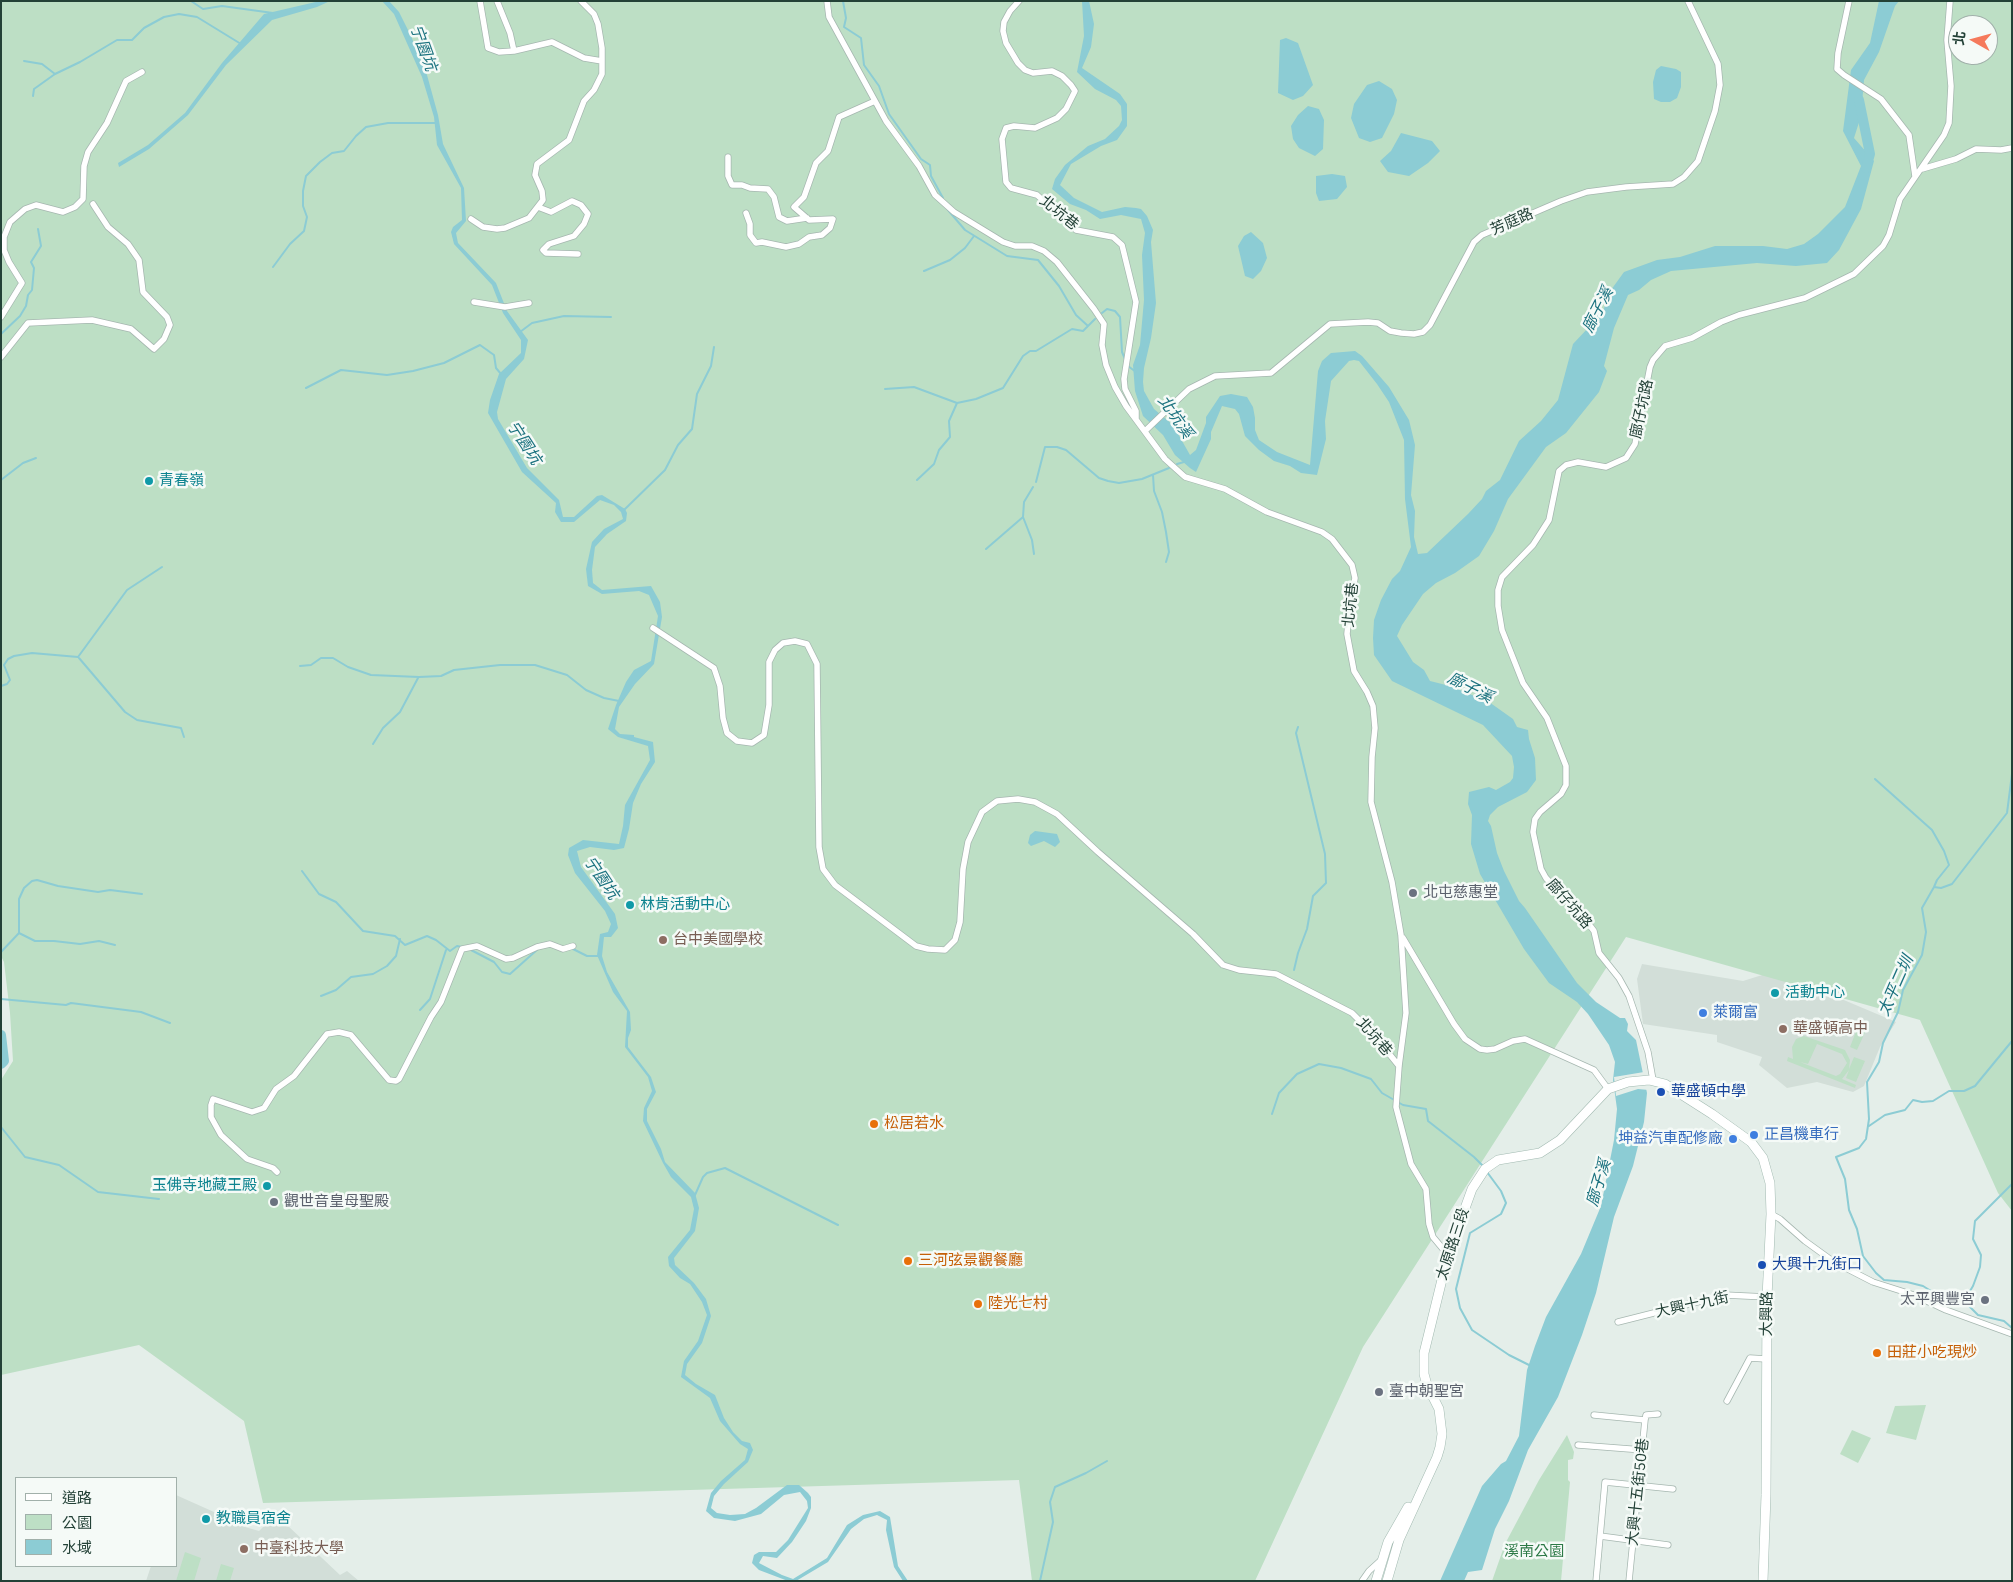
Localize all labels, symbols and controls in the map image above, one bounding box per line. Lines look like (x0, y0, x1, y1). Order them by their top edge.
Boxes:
north arrow (1948, 15, 1998, 65)
water label: 宁園坑 (406, 22, 440, 74)
text: 北 (1949, 30, 1969, 46)
street label: 北坑巷 (1036, 192, 1082, 234)
street label: 芳庭路 (1488, 205, 1536, 239)
water label: 廍子溪 (1579, 284, 1617, 336)
street label: 廍仔坑路 (1627, 378, 1657, 440)
water label: 北坑溪 (1153, 392, 1197, 442)
water label: 宁園坑 (503, 418, 545, 468)
place label: 青春嶺 (159, 472, 204, 490)
marker: 青春嶺 (143, 475, 155, 487)
street label: 北坑巷 (1340, 582, 1362, 628)
water label: 廍子溪 (1444, 669, 1496, 707)
water label: 宁園坑 (580, 853, 622, 903)
street label: 廍仔坑路 (1543, 875, 1595, 933)
place label: 北屯慈惠堂 (1423, 884, 1498, 902)
marker: 北屯慈惠堂 (1407, 887, 1419, 899)
place label: 林肯活動中心 (640, 896, 730, 914)
marker: 林肯活動中心 (624, 899, 636, 911)
place label: 台中美國學校 (673, 931, 763, 949)
marker: 台中美國學校 (657, 934, 669, 946)
water label: 太平二圳 (1874, 953, 1918, 1019)
place label: 活動中心 (1785, 984, 1845, 1002)
marker: 活動中心 (1769, 987, 1781, 999)
place label: 萊爾富 (1713, 1004, 1758, 1022)
marker: 萊爾富 (1697, 1007, 1709, 1019)
street label: 北坑巷 (1352, 1014, 1396, 1060)
place label: 華盛頓高中 (1793, 1020, 1868, 1038)
marker: 華盛頓高中 (1777, 1023, 1789, 1035)
place label: 華盛頓中學 (1671, 1083, 1746, 1101)
marker: 華盛頓中學 (1655, 1086, 1667, 1098)
place label: 松居若水 (884, 1115, 944, 1133)
marker: 松居若水 (868, 1118, 880, 1130)
place label: 正昌機車行 (1764, 1126, 1839, 1144)
marker: 正昌機車行 (1748, 1129, 1760, 1141)
place label: 坤益汽車配修廠 (1618, 1130, 1723, 1148)
marker: 坤益汽車配修廠 (1727, 1133, 1739, 1145)
water label: 廍子溪 (1583, 1157, 1615, 1209)
place label: 玉佛寺地藏王殿 (152, 1177, 257, 1195)
marker: 玉佛寺地藏王殿 (261, 1180, 273, 1192)
place label: 觀世音皇母聖殿 (284, 1193, 389, 1211)
marker: 觀世音皇母聖殿 (268, 1196, 280, 1208)
street label: 太原路三段 (1433, 1206, 1473, 1282)
place label: 三河弦景觀餐廳 (918, 1252, 1023, 1270)
marker: 三河弦景觀餐廳 (902, 1255, 914, 1267)
place label: 大興十九街口 (1772, 1256, 1862, 1274)
marker: 大興十九街口 (1756, 1259, 1768, 1271)
street label: 大興十九街 (1653, 1288, 1731, 1322)
street label: 大興路 (1758, 1291, 1776, 1337)
place label: 太平興豐宮 (1900, 1291, 1975, 1309)
marker: 太平興豐宮 (1979, 1294, 1991, 1306)
place label: 陸光七村 (988, 1295, 1048, 1313)
marker: 陸光七村 (972, 1298, 984, 1310)
place label: 田莊小吃現炒 (1887, 1344, 1977, 1362)
marker: 田莊小吃現炒 (1871, 1347, 1883, 1359)
place label: 臺中朝聖宮 (1389, 1383, 1464, 1401)
marker: 臺中朝聖宮 (1373, 1386, 1385, 1398)
street label: 大興十五街50巷 (1623, 1437, 1653, 1547)
legend (15, 1477, 178, 1567)
text: 道路 (62, 1488, 92, 1507)
place label: 教職員宿舍 (216, 1510, 291, 1528)
text: 公園 (62, 1513, 92, 1532)
marker: 教職員宿舍 (200, 1513, 212, 1525)
text: 水域 (62, 1538, 92, 1557)
place label: 中臺科技大學 (254, 1540, 344, 1558)
marker: 中臺科技大學 (238, 1543, 250, 1555)
park label: 溪南公園 (1504, 1543, 1564, 1561)

